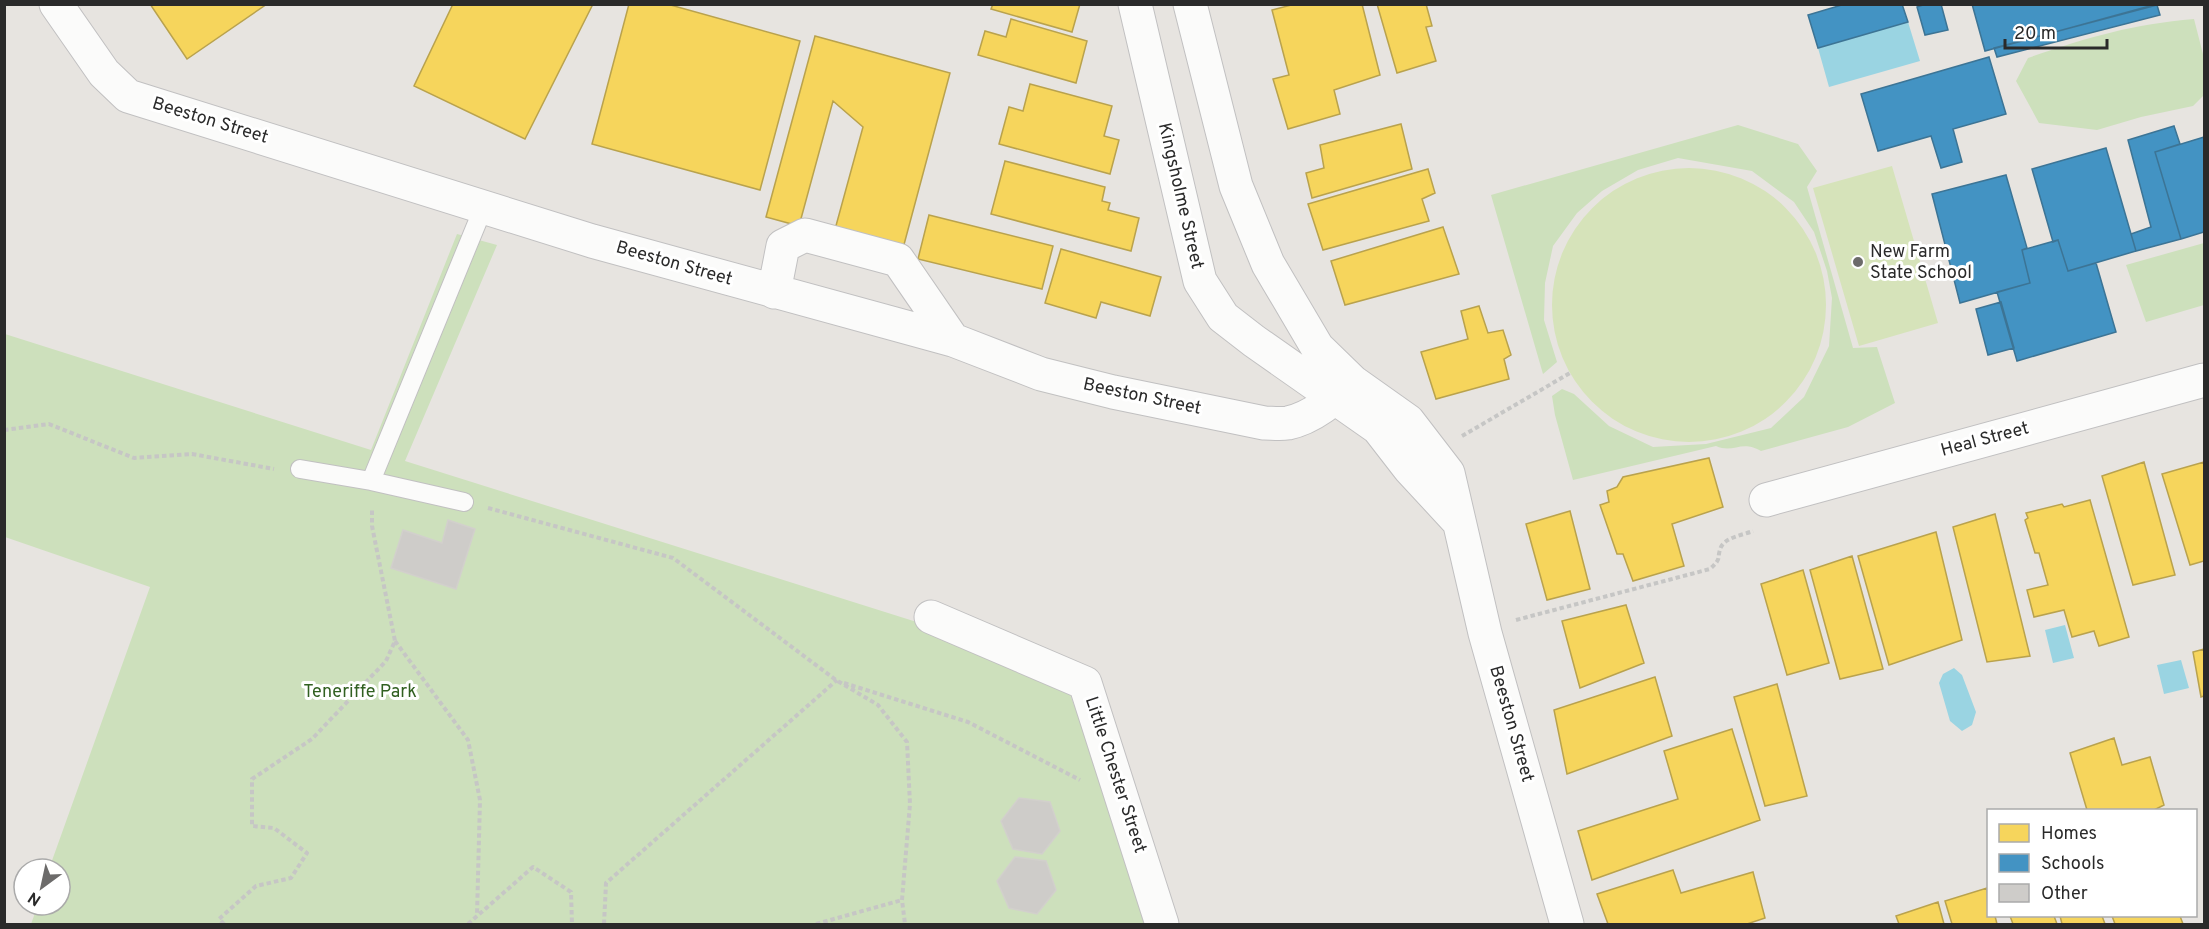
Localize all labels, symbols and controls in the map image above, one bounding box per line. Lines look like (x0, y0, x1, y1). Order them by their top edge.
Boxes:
scale bar (2005, 12, 2107, 50)
text: 20 m (2014, 23, 2056, 46)
street label: Beeston Street (149, 92, 271, 150)
street label: Kingsholme Street (1152, 121, 1208, 271)
street label: Beeston Street (613, 236, 735, 292)
place label: New Farm State School (1870, 241, 1972, 285)
marker: New Farm State School (1851, 255, 1865, 269)
street label: Beeston Street (1081, 373, 1203, 421)
street label: Heal Street (1938, 417, 2032, 463)
street label: Beeston Street (1483, 663, 1539, 785)
park label: Teneriffe Park (303, 681, 417, 704)
street label: Little Chester Street (1079, 694, 1151, 856)
legend (1987, 809, 2197, 917)
text: Homes (2041, 823, 2097, 846)
text: Schools (2041, 853, 2104, 876)
north arrow (12, 857, 72, 917)
text: Other (2041, 883, 2088, 906)
text: N (25, 886, 45, 909)

